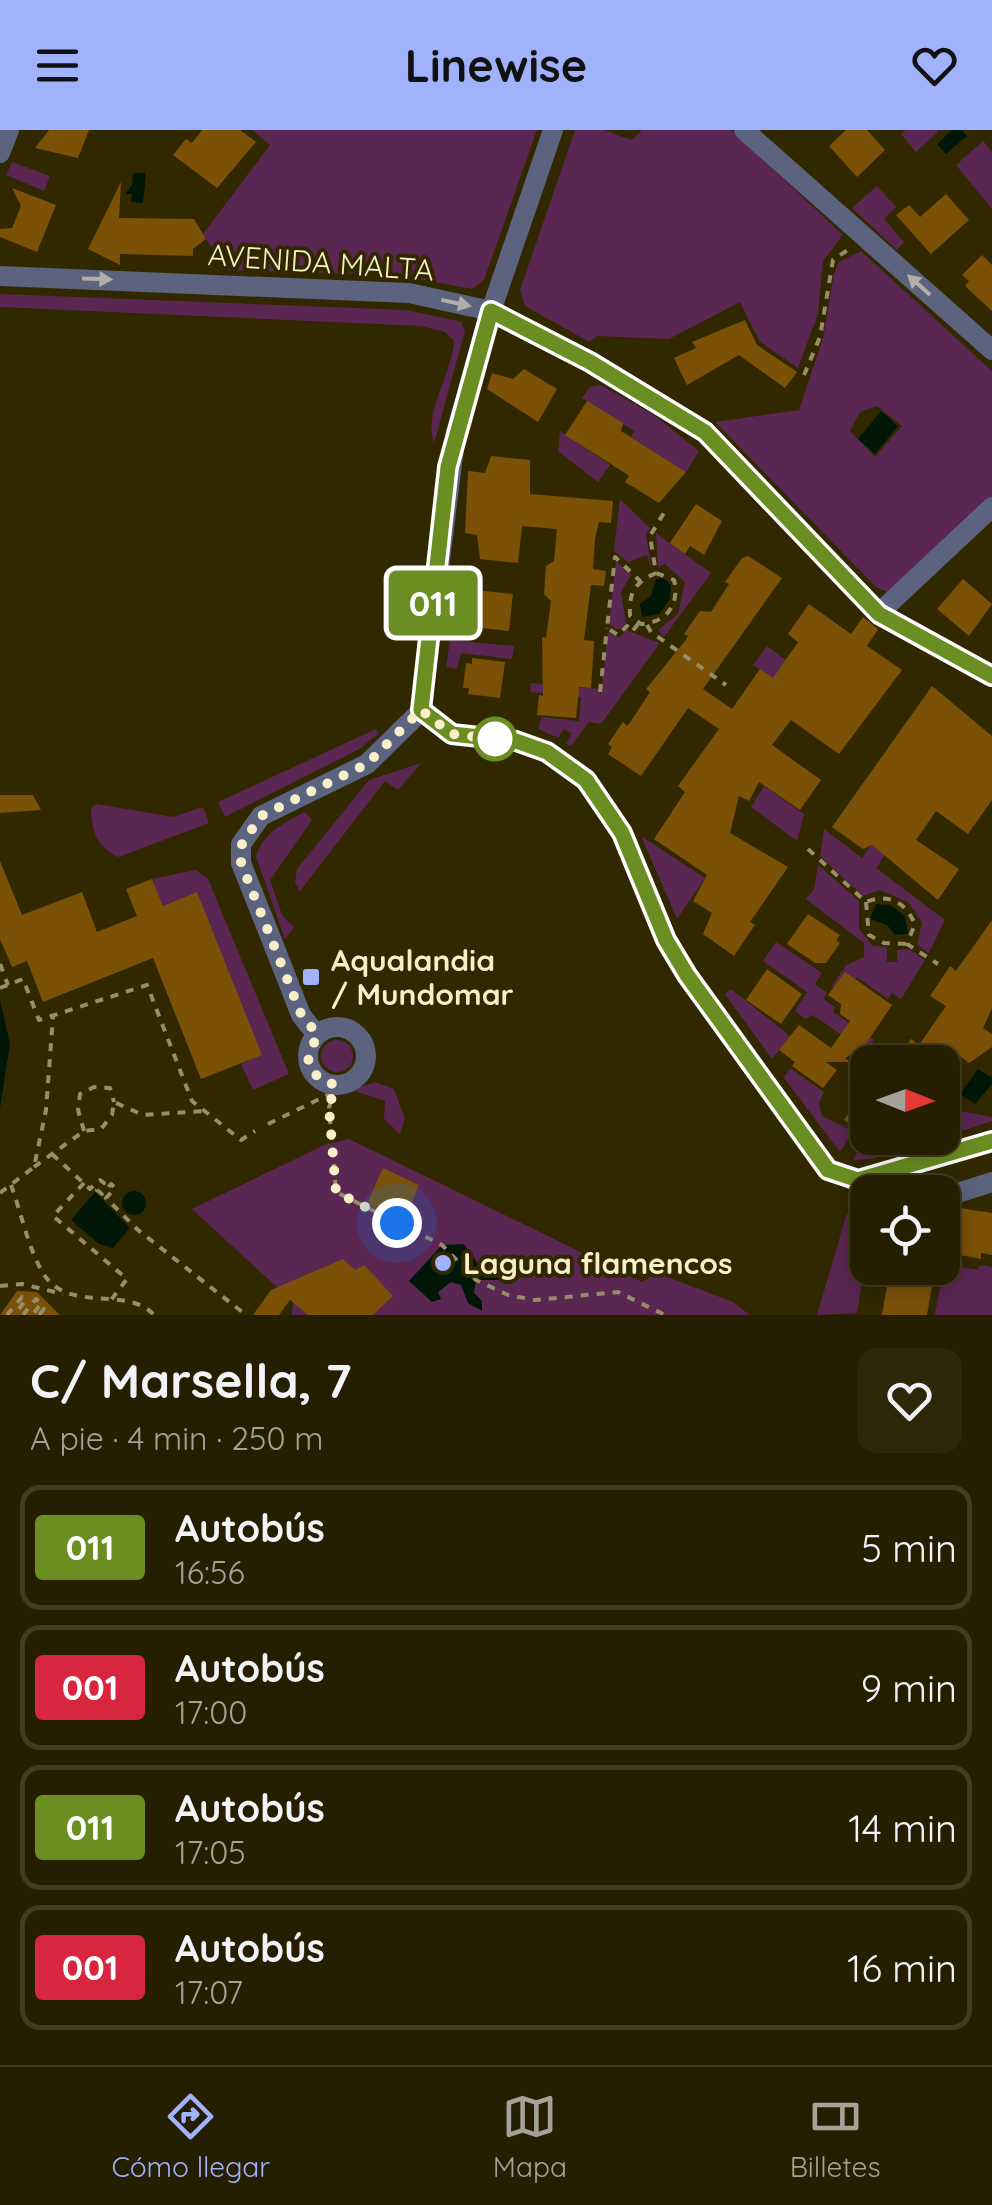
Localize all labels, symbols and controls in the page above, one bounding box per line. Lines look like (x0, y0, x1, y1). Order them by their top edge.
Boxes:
text: Linewise (405, 37, 587, 93)
icon: menu (30, 38, 85, 93)
icon: heart (907, 38, 962, 93)
street label: AVENIDA MALTA (207, 235, 435, 289)
one-way arrow (82, 271, 114, 287)
one-way arrow (907, 275, 932, 297)
one-way arrow (441, 296, 472, 312)
line badge: 011 (376, 570, 490, 636)
text: 011 (409, 581, 457, 625)
unlabelled marker (474, 718, 516, 760)
place label: Aqualandia / Mundomar (331, 941, 514, 1013)
marker: Aqualandia / Mundomar (300, 966, 322, 988)
north arrow (850, 1045, 960, 1155)
map controls (850, 1045, 960, 1285)
button: locate (850, 1175, 960, 1285)
your location (372, 1198, 422, 1248)
place label: Laguna flamencos (463, 1244, 732, 1282)
marker: Laguna flamencos (432, 1252, 454, 1274)
button: heart (857, 1348, 962, 1453)
text: C/ Marsella, 7 (30, 1350, 352, 1410)
text: A pie · 4 min · 250 m (30, 1418, 323, 1458)
text: Autobús (175, 1504, 325, 1552)
text: 5 min (861, 1524, 957, 1572)
text: 011 (66, 1525, 114, 1569)
text: 16:56 (175, 1552, 245, 1592)
text: Autobús (175, 1644, 325, 1692)
text: 9 min (861, 1664, 957, 1712)
text: 001 (62, 1665, 118, 1709)
text: 17:00 (175, 1692, 247, 1732)
text: Autobús (175, 1784, 325, 1832)
text: 14 min (848, 1804, 957, 1852)
text: 011 (66, 1805, 114, 1849)
text: 17:05 (175, 1832, 246, 1872)
text: Autobús (175, 1924, 325, 1972)
text: 16 min (847, 1944, 957, 1992)
text: 001 (62, 1945, 118, 1989)
text: 17:07 (175, 1972, 243, 2012)
tab: Cómo llegar (111, 2089, 270, 2184)
tab: Mapa (493, 2089, 567, 2184)
tab: Billetes (790, 2089, 881, 2184)

